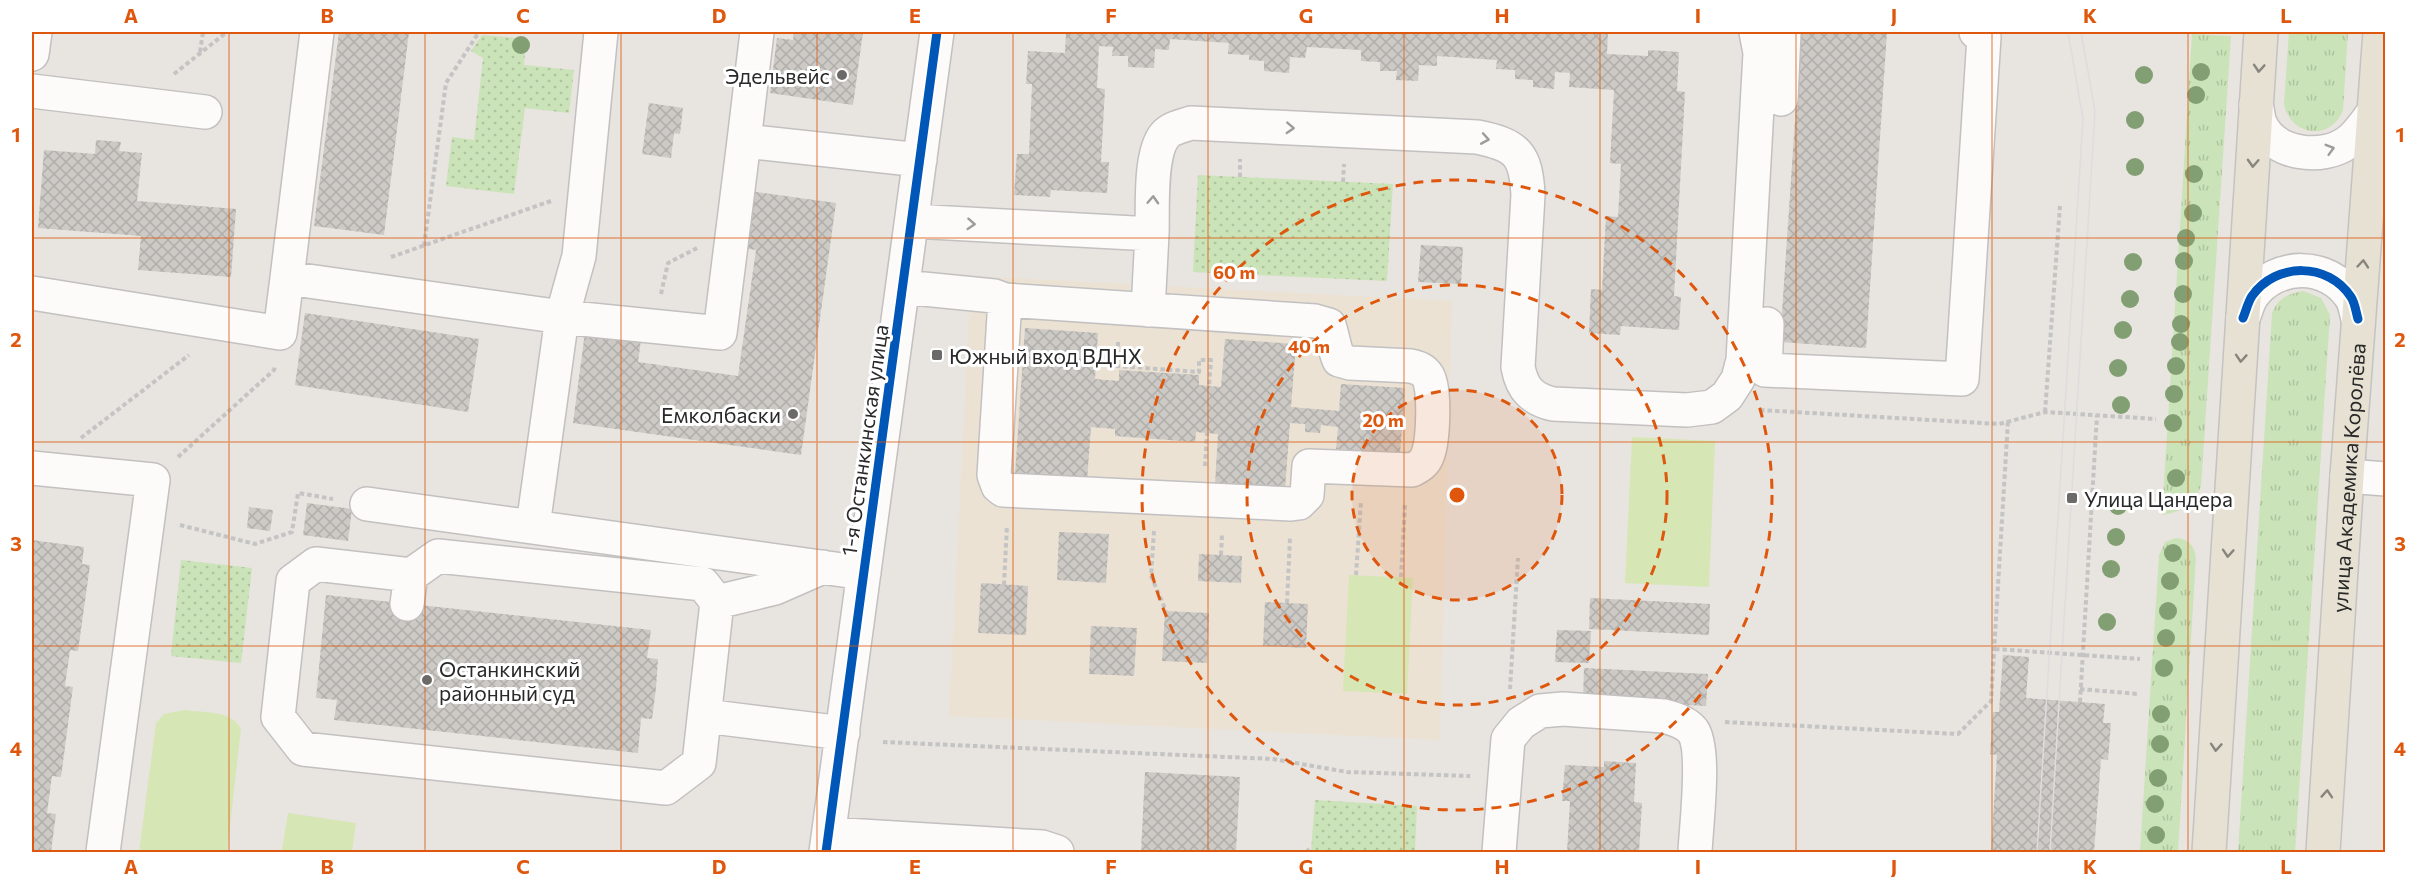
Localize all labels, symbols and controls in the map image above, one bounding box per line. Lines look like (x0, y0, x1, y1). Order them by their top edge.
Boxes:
text: A (124, 3, 138, 27)
text: B (320, 3, 334, 27)
text: C (516, 3, 530, 27)
text: D (712, 3, 726, 27)
text: E (909, 3, 921, 27)
text: F (1105, 3, 1117, 27)
text: G (1299, 3, 1313, 27)
text: H (1495, 3, 1510, 27)
text: I (1695, 3, 1701, 27)
text: J (1891, 3, 1897, 27)
text: K (2083, 3, 2097, 27)
text: L (2280, 3, 2292, 27)
place label: Эдельвейс (725, 63, 830, 88)
one-way arrow (2253, 64, 2266, 73)
marker: Эдельвейс (835, 68, 849, 82)
one-way arrow (1285, 121, 1294, 134)
text: 1 (11, 122, 21, 146)
text: 1 (2395, 122, 2405, 146)
one-way arrow (1479, 132, 1489, 145)
one-way arrow (2324, 144, 2335, 156)
one-way arrow (2246, 159, 2259, 168)
one-way arrow (1147, 195, 1160, 204)
one-way arrow (966, 218, 975, 231)
one-way arrow (2356, 260, 2369, 269)
text: 60 m (1213, 261, 1255, 283)
street label: 1-я Останкинская улица (835, 323, 893, 557)
text: 2 (10, 327, 22, 351)
text: 2 (2394, 327, 2406, 351)
text: 40 m (1288, 335, 1330, 357)
street label: улица Академика Королёва (2326, 342, 2369, 614)
place label: Южный вход ВДНХ (949, 343, 1142, 368)
marker: Южный вход ВДНХ (930, 348, 944, 362)
one-way arrow (2234, 353, 2247, 362)
place label: Емколбаски (661, 402, 781, 427)
marker: Емколбаски (786, 407, 800, 421)
text: 20 m (1362, 409, 1404, 431)
centre of rings (1447, 485, 1467, 505)
place label: Улица Цандера (2084, 486, 2233, 511)
marker: Улица Цандера (2065, 491, 2079, 505)
text: 3 (10, 531, 22, 555)
text: 3 (2394, 531, 2406, 555)
one-way arrow (2222, 548, 2235, 557)
place label: Останкинский районный суд (439, 656, 580, 705)
marker: Останкинский районный суд (420, 673, 434, 687)
text: 4 (10, 736, 22, 760)
text: 4 (2394, 736, 2406, 760)
one-way arrow (2209, 743, 2222, 752)
one-way arrow (2320, 790, 2333, 799)
text: A (124, 854, 138, 878)
text: B (320, 854, 334, 878)
text: C (516, 854, 530, 878)
text: D (712, 854, 726, 878)
text: E (909, 854, 921, 878)
text: F (1105, 854, 1117, 878)
text: G (1299, 854, 1313, 878)
text: H (1495, 854, 1510, 878)
text: I (1695, 854, 1701, 878)
text: J (1891, 854, 1897, 878)
text: K (2083, 854, 2097, 878)
text: L (2280, 854, 2292, 878)

